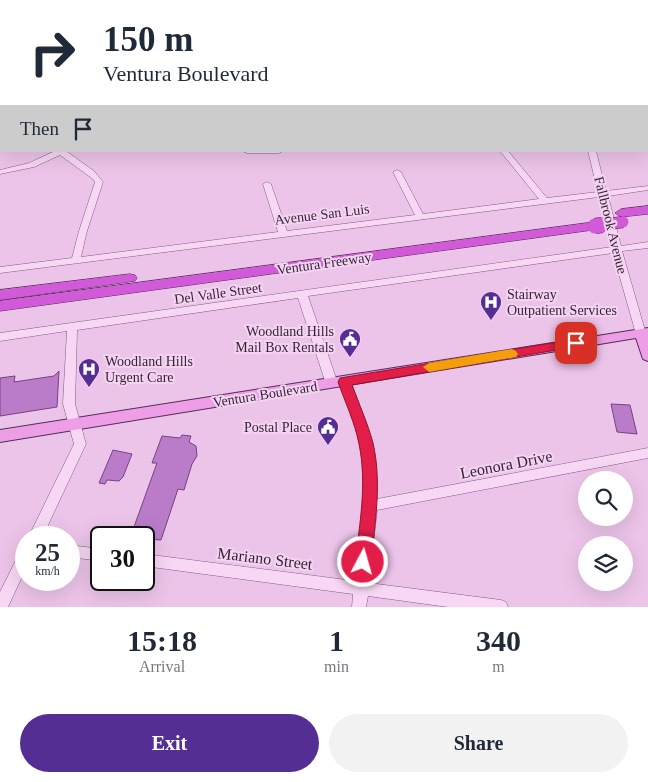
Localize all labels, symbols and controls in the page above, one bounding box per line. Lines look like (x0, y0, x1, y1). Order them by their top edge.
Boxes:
icon: right (20, 20, 85, 85)
text: 150 m (103, 20, 193, 59)
text: Ventura Boulevard (103, 61, 269, 86)
icon: arrive (69, 115, 97, 143)
text: Then (20, 118, 59, 139)
street label: Fallbrook Avenue (591, 175, 630, 275)
street label: Avenue San Luis (274, 201, 370, 228)
street label: Ventura Freeway (276, 249, 372, 278)
street label: Del Valle Street (173, 280, 263, 307)
place label: Stairway Outpatient Services (507, 287, 617, 318)
hospital icon: Stairway Outpatient Services (479, 290, 503, 321)
pin (555, 322, 597, 364)
place label: Woodland Hills Mail Box Rentals (235, 324, 334, 355)
public building icon: Woodland Hills Mail Box Rentals (338, 327, 362, 358)
icon: arrive (562, 329, 590, 357)
place label: Woodland Hills Urgent Care (105, 354, 193, 385)
hospital icon: Woodland Hills Urgent Care (77, 357, 101, 388)
street label: Ventura Boulevard (212, 379, 318, 410)
public building icon: Postal Place (316, 415, 340, 446)
place label: Postal Place (244, 420, 312, 435)
street label: Leonora Drive (458, 447, 554, 482)
map controls (578, 471, 633, 591)
button: search (578, 471, 633, 526)
speed limit sign: 30 (90, 526, 155, 591)
position arrow (336, 535, 388, 587)
button: layers (578, 536, 633, 591)
text: 25 (35, 539, 60, 566)
street label: Mariano Street (216, 544, 314, 573)
text: km/h (35, 564, 60, 578)
text: 15:18 (127, 624, 197, 657)
text: 1 (329, 624, 344, 657)
text: 340 (476, 624, 521, 657)
text: Arrival (139, 658, 185, 675)
text: min (324, 658, 349, 675)
text: m (492, 658, 505, 675)
button: Exit (20, 714, 319, 772)
button: Share (329, 714, 628, 772)

